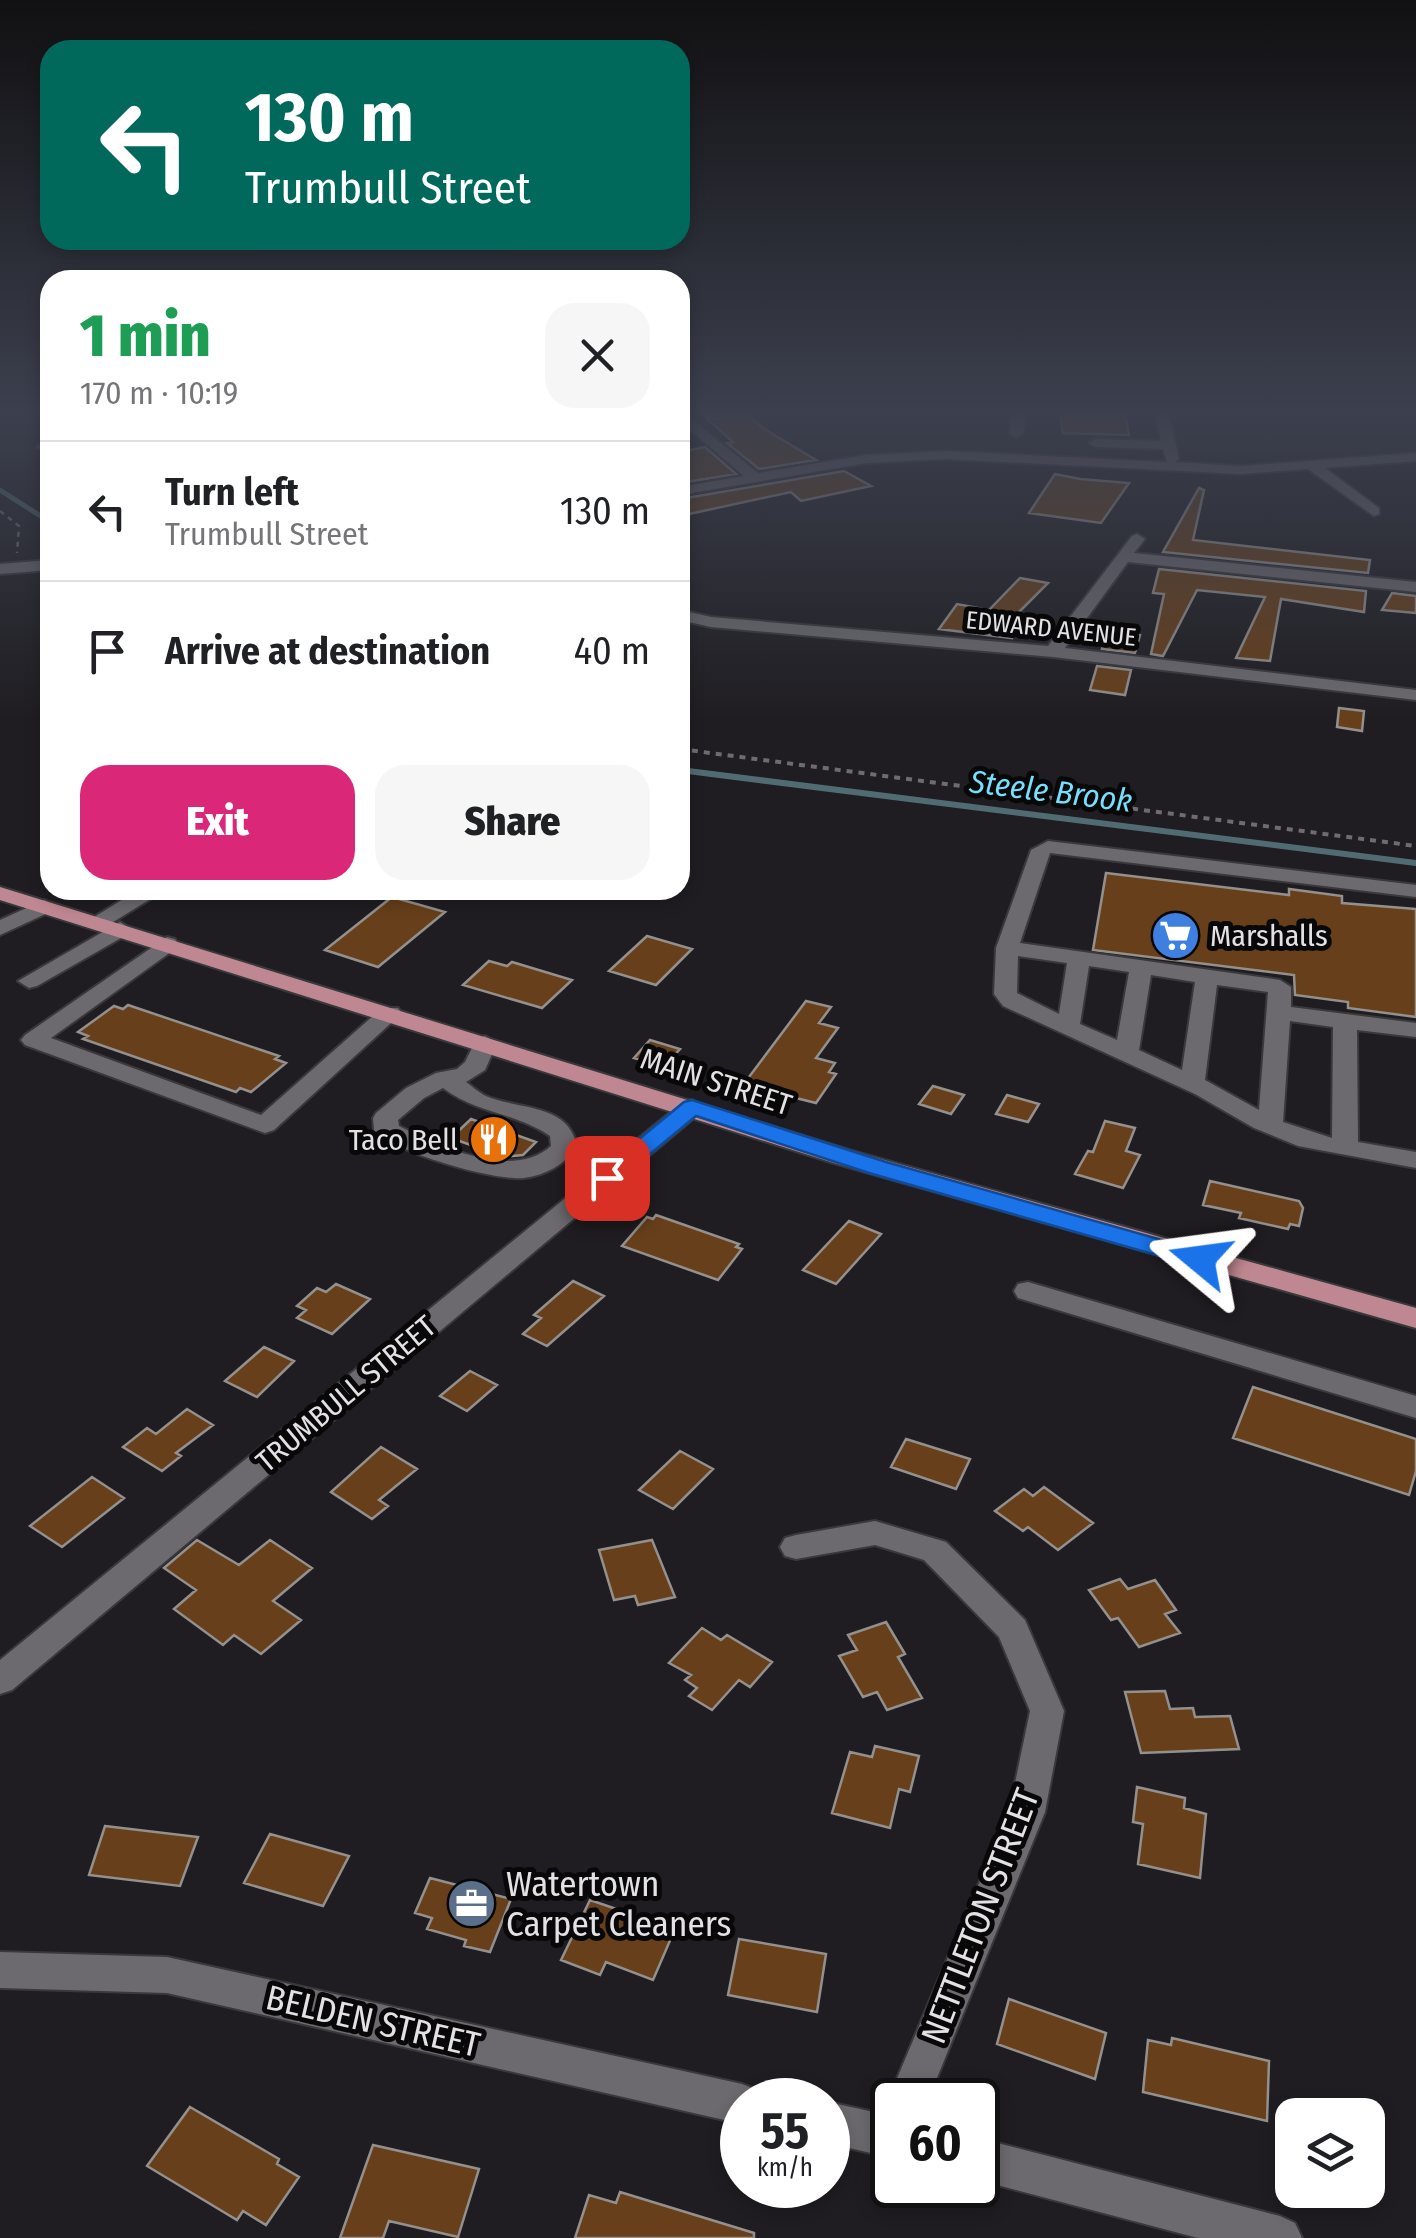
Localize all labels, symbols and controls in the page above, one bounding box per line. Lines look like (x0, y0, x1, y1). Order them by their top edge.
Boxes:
text: 130 m (245, 76, 414, 160)
icon: left (80, 80, 210, 210)
text: Trumbull Street (245, 161, 531, 215)
text: 1 min (80, 300, 211, 372)
button: close (545, 303, 650, 408)
text: 170 m · 10:19 (80, 374, 238, 412)
text: Turn left (165, 469, 299, 515)
icon: left (80, 484, 135, 539)
text: 130 m (560, 488, 650, 534)
text: Trumbull Street (165, 515, 368, 553)
street label: EDWARD AVENUE (964, 605, 1138, 653)
icon: arrive (80, 624, 135, 679)
text: Arrive at destination (165, 628, 490, 674)
text: 40 m (574, 628, 650, 674)
water label: Steele Brook (967, 762, 1135, 820)
button: Exit (80, 765, 355, 880)
button: Share (375, 765, 650, 880)
supermarket icon: Marshalls (1149, 910, 1201, 962)
place label: Marshalls (1210, 918, 1328, 954)
street label: MAIN STREET (636, 1041, 796, 1123)
restaurant icon: Taco Bell (467, 1114, 519, 1166)
place label: Taco Bell (349, 1122, 458, 1158)
pin (565, 1136, 650, 1221)
icon: arrive (580, 1151, 635, 1206)
position arrow (1148, 1207, 1252, 1311)
street label: TRUMBULL STREET (249, 1308, 443, 1480)
street label: NETTLETON STREET (912, 1782, 1048, 2049)
place label: Watertown Carpet Cleaners (506, 1863, 731, 1945)
office icon: Watertown Carpet Cleaners (445, 1878, 497, 1930)
street label: BELDEN STREET (262, 1976, 485, 2066)
speed limit sign: 60 (870, 2078, 1000, 2208)
map controls (1275, 2098, 1385, 2208)
button: layers (1275, 2098, 1385, 2208)
text: 55 (761, 2101, 809, 2161)
text: km/h (757, 2153, 813, 2183)

